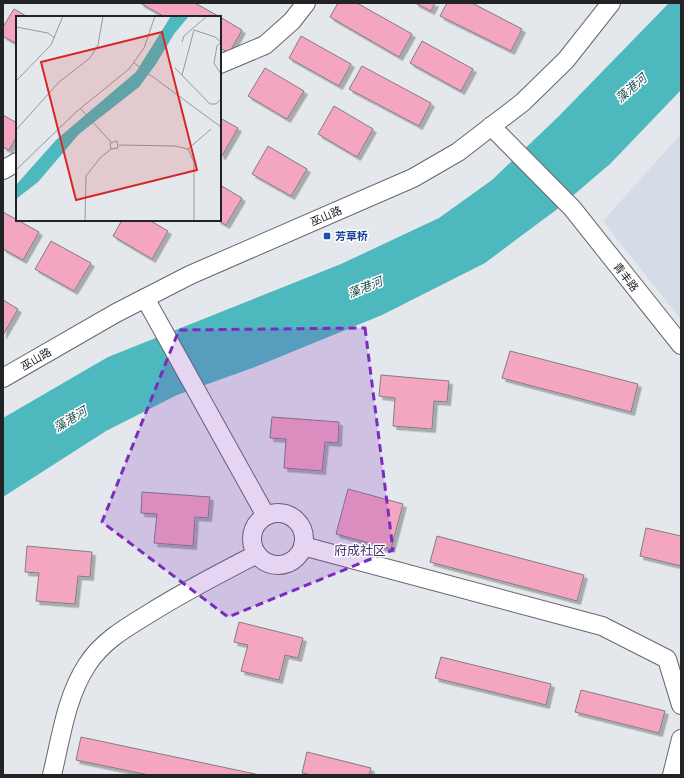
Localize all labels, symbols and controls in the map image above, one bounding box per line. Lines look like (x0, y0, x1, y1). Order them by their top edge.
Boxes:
inset map (16, 16, 221, 221)
water label: 藻港河 (612, 69, 651, 105)
street label: 巫山路 (308, 203, 344, 229)
place label: 芳草桥 (335, 229, 368, 243)
marker: 芳草桥 (322, 231, 332, 241)
street label: 青丰路 (610, 260, 642, 294)
water label: 藻港河 (345, 273, 386, 301)
street label: 巫山路 (18, 345, 54, 373)
water label: 藻港河 (51, 402, 91, 435)
district label: 府成社区 (334, 542, 386, 558)

